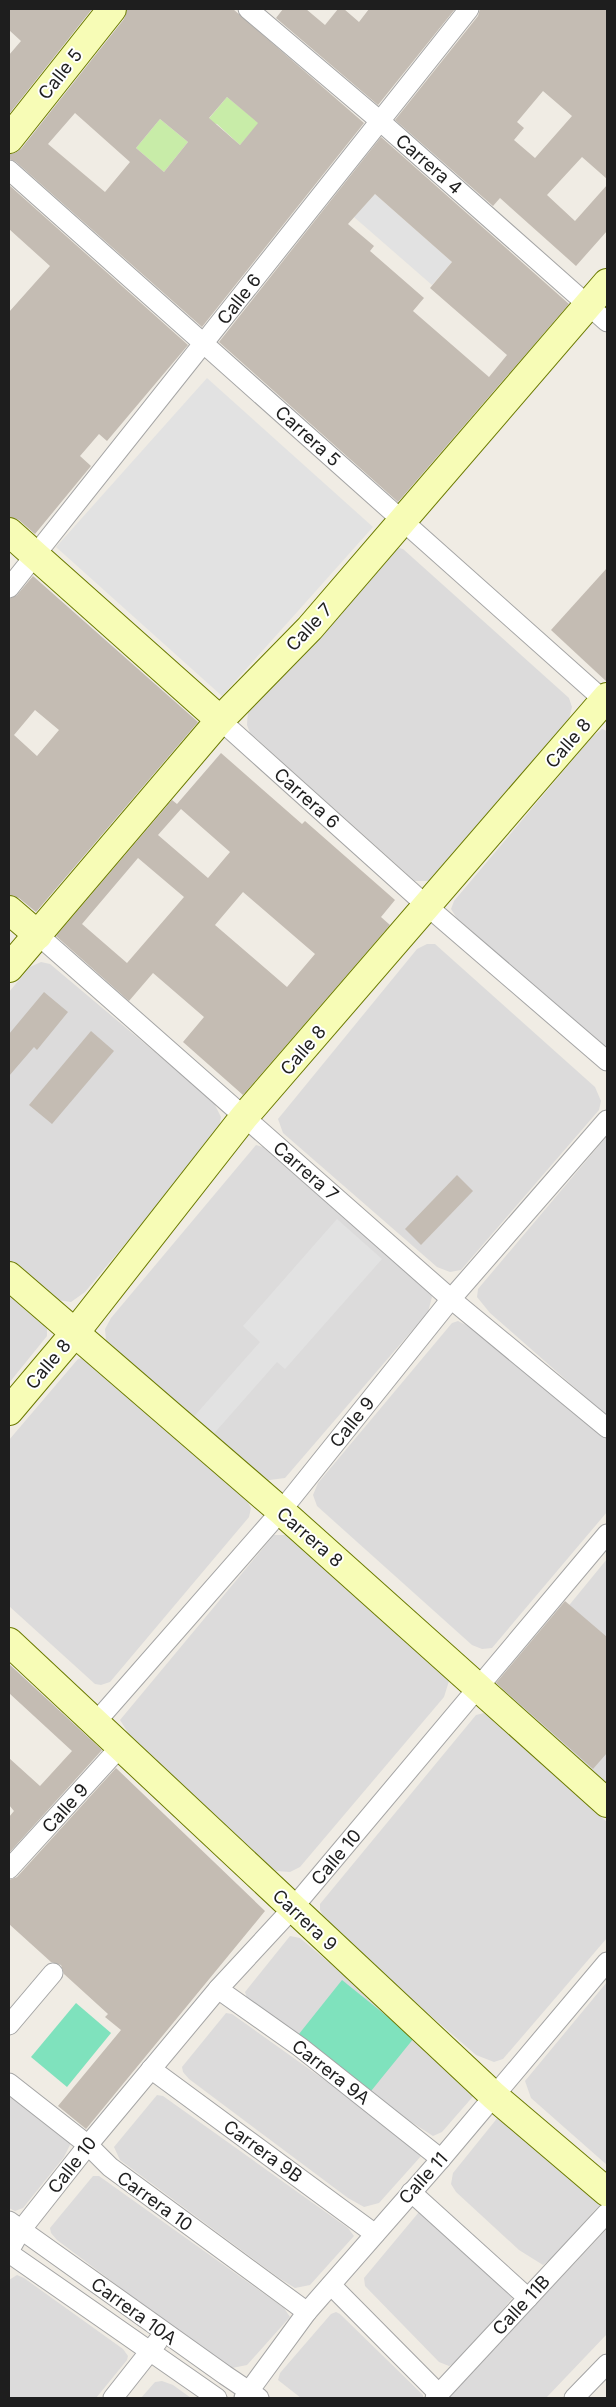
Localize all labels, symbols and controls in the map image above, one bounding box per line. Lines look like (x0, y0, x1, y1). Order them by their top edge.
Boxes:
street label: Calle 5 (34, 44, 86, 104)
street label: Carrera 4 (392, 130, 466, 198)
street label: Calle 6 (213, 269, 265, 329)
street label: Carrera 5 (271, 401, 345, 471)
street label: Calle 7 (282, 599, 336, 655)
street label: Calle 8 (541, 714, 595, 772)
street label: Carrera 6 (270, 763, 344, 833)
street label: Calle 8 (276, 1021, 330, 1079)
street label: Carrera 7 (269, 1137, 343, 1205)
street label: Calle 8 (21, 1335, 75, 1393)
street label: Calle 9 (325, 1393, 379, 1451)
street label: Carrera 8 (273, 1503, 347, 1571)
street label: Calle 9 (38, 1779, 92, 1837)
street label: Calle 10 (307, 1825, 365, 1889)
street label: Carrera 9 (268, 1885, 342, 1955)
street label: Carrera 9A (288, 2035, 374, 2109)
street label: Carrera 9B (220, 2115, 306, 2187)
street label: Calle 10 (43, 2132, 101, 2198)
street label: Calle 11 (394, 2148, 452, 2208)
street label: Carrera 10 (113, 2167, 197, 2235)
street label: Calle 11B (488, 2271, 554, 2339)
street label: Carrera 10A (87, 2273, 181, 2349)

